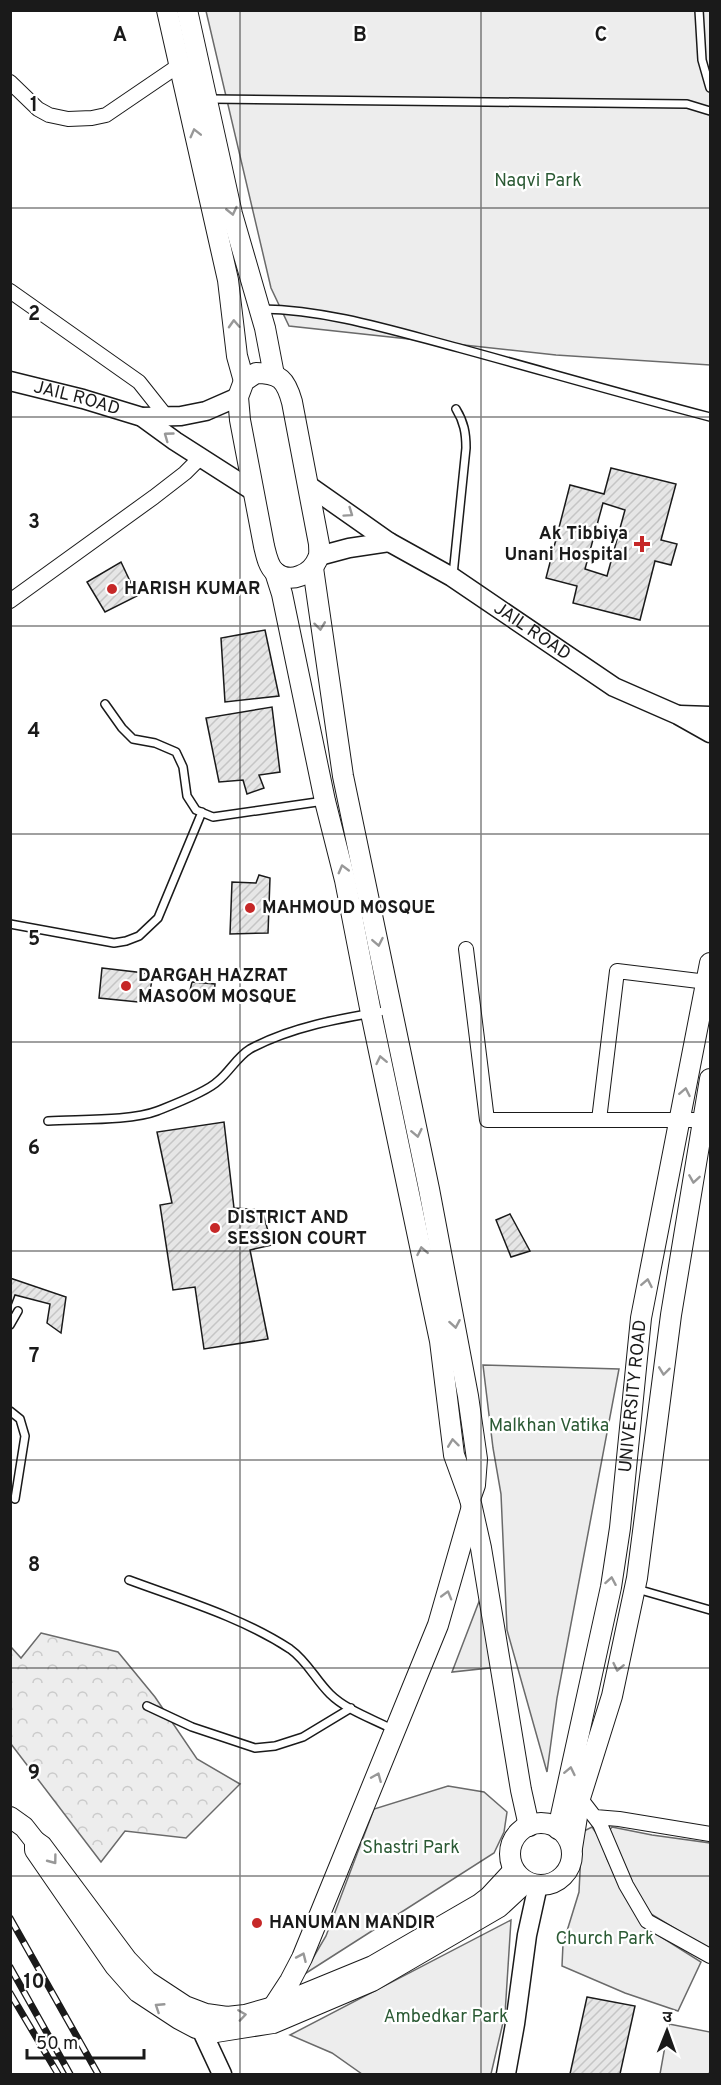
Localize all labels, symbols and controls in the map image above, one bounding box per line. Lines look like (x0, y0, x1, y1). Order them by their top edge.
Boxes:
text: A (113, 23, 127, 49)
text: B (353, 23, 367, 49)
text: C (595, 23, 607, 49)
text: 1 (30, 93, 38, 119)
one-way arrow (189, 128, 202, 138)
park label: Naqvi Park (494, 170, 582, 193)
one-way arrow (224, 206, 237, 216)
text: 2 (28, 302, 40, 328)
one-way arrow (227, 319, 240, 328)
street label: JAIL ROAD (31, 376, 123, 421)
one-way arrow (164, 433, 175, 444)
one-way arrow (343, 506, 354, 517)
text: 3 (28, 510, 40, 536)
place label: Ak Tibbiya Unani Hospital (505, 523, 628, 567)
marker: Ak Tibbiya Unani Hospital (633, 535, 651, 553)
place label: HARISH KUMAR (124, 578, 260, 601)
marker: HARISH KUMAR (105, 582, 119, 596)
street label: JAIL ROAD (489, 597, 575, 666)
one-way arrow (313, 622, 326, 631)
text: 4 (28, 719, 40, 745)
one-way arrow (337, 864, 350, 874)
place label: MAHMOUD MOSQUE (262, 897, 435, 920)
marker: MAHMOUD MOSQUE (243, 901, 257, 915)
text: 5 (28, 927, 40, 953)
one-way arrow (371, 937, 384, 947)
place label: DARGAH HAZRAT MASOOM MOSQUE (138, 965, 297, 1009)
marker: DARGAH HAZRAT MASOOM MOSQUE (119, 979, 133, 993)
one-way arrow (375, 1055, 388, 1065)
one-way arrow (678, 1087, 691, 1097)
one-way arrow (410, 1128, 423, 1138)
text: 6 (28, 1136, 40, 1162)
one-way arrow (688, 1173, 701, 1183)
place label: DISTRICT AND SESSION COURT (227, 1207, 367, 1251)
marker: DISTRICT AND SESSION COURT (208, 1221, 222, 1235)
one-way arrow (416, 1246, 429, 1256)
one-way arrow (641, 1279, 653, 1288)
one-way arrow (448, 1319, 461, 1329)
street label: UNIVERSITY ROAD (614, 1319, 652, 1474)
text: 7 (29, 1344, 39, 1370)
one-way arrow (658, 1367, 671, 1376)
park label: Malkhan Vatika (489, 1415, 609, 1438)
one-way arrow (447, 1439, 459, 1448)
text: 8 (28, 1553, 40, 1579)
one-way arrow (605, 1576, 617, 1586)
one-way arrow (439, 1590, 452, 1600)
one-way arrow (612, 1662, 625, 1672)
text: 9 (28, 1761, 40, 1787)
one-way arrow (562, 1767, 575, 1777)
one-way arrow (370, 1772, 382, 1783)
park label: Shastri Park (362, 1837, 460, 1860)
one-way arrow (45, 1853, 56, 1864)
place label: HANUMAN MANDIR (269, 1912, 435, 1935)
marker: HANUMAN MANDIR (250, 1916, 264, 1930)
park label: Church Park (555, 1928, 655, 1951)
one-way arrow (295, 1952, 307, 1963)
text: 10 (23, 1970, 45, 1996)
north arrow (637, 2001, 697, 2061)
one-way arrow (154, 2003, 165, 2014)
park label: Ambedkar Park (383, 2006, 509, 2029)
text: उ (662, 2008, 673, 2028)
one-way arrow (237, 2009, 247, 2021)
scale bar (27, 2022, 144, 2060)
text: 50 m (36, 2033, 78, 2056)

